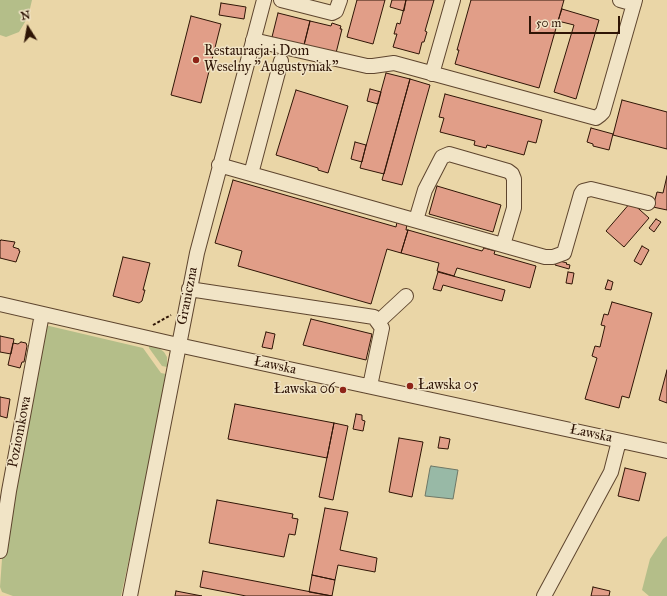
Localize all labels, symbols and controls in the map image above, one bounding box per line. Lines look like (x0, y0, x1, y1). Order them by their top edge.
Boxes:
north arrow (8, 8, 48, 48)
text: N (20, 8, 31, 23)
scale bar (531, 8, 622, 34)
text: 50 m (536, 16, 561, 30)
place label: Restauracja i Dom Weselny "Augustyniak" (204, 44, 339, 76)
marker: Restauracja i Dom Weselny "Augustyniak" (191, 55, 201, 65)
street label: Graniczna (174, 266, 202, 326)
street label: Ławska (252, 353, 298, 379)
place label: Ławska 05 (418, 378, 478, 394)
marker: Ławska 05 (405, 381, 415, 391)
place label: Ławska 06 (274, 382, 335, 398)
marker: Ławska 06 (338, 385, 348, 395)
street label: Poziomkowa (5, 395, 35, 469)
street label: Ławska (568, 421, 614, 447)

